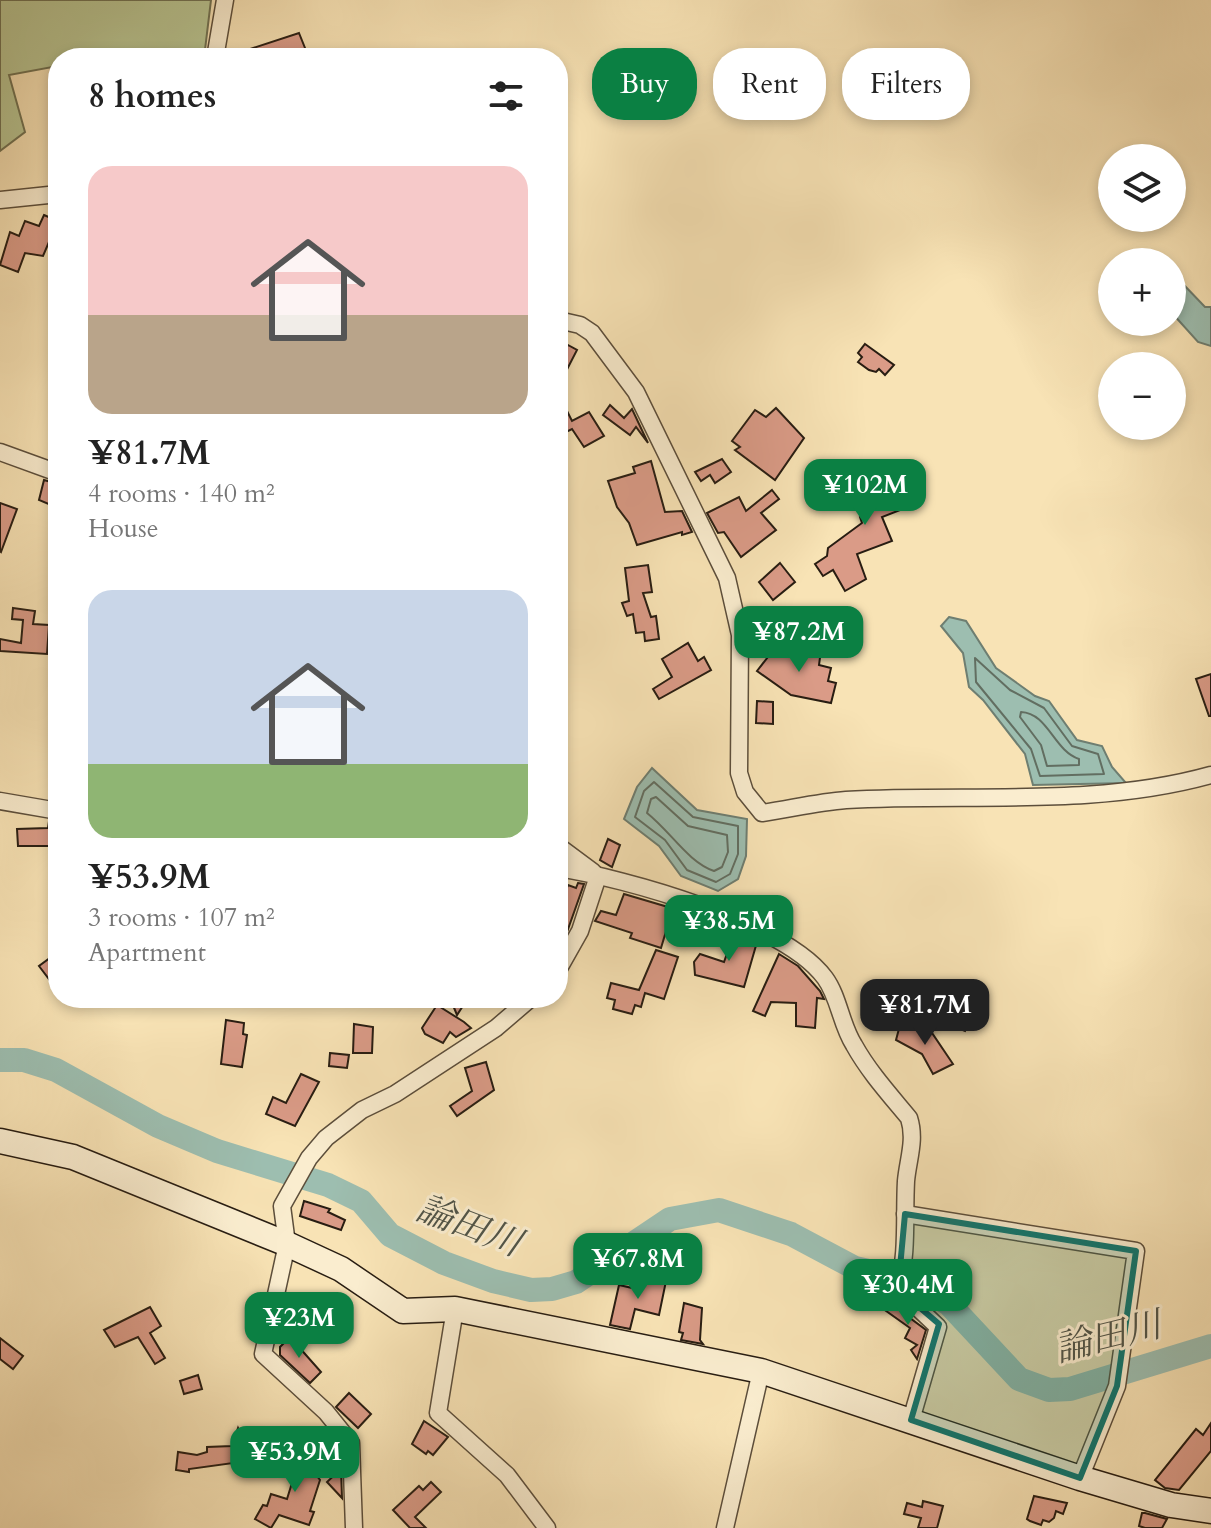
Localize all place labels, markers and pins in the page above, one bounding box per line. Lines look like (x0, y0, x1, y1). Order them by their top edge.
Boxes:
pin: ¥102M (809, 459, 921, 527)
pin: ¥87.2M (734, 606, 864, 674)
pin: ¥38.5M (664, 895, 794, 963)
pin: ¥81.7M (860, 979, 990, 1047)
pin: ¥67.8M (573, 1233, 703, 1301)
pin: ¥30.4M (843, 1259, 973, 1327)
pin: ¥23M (252, 1292, 346, 1360)
pin: ¥53.9M (230, 1426, 360, 1494)

